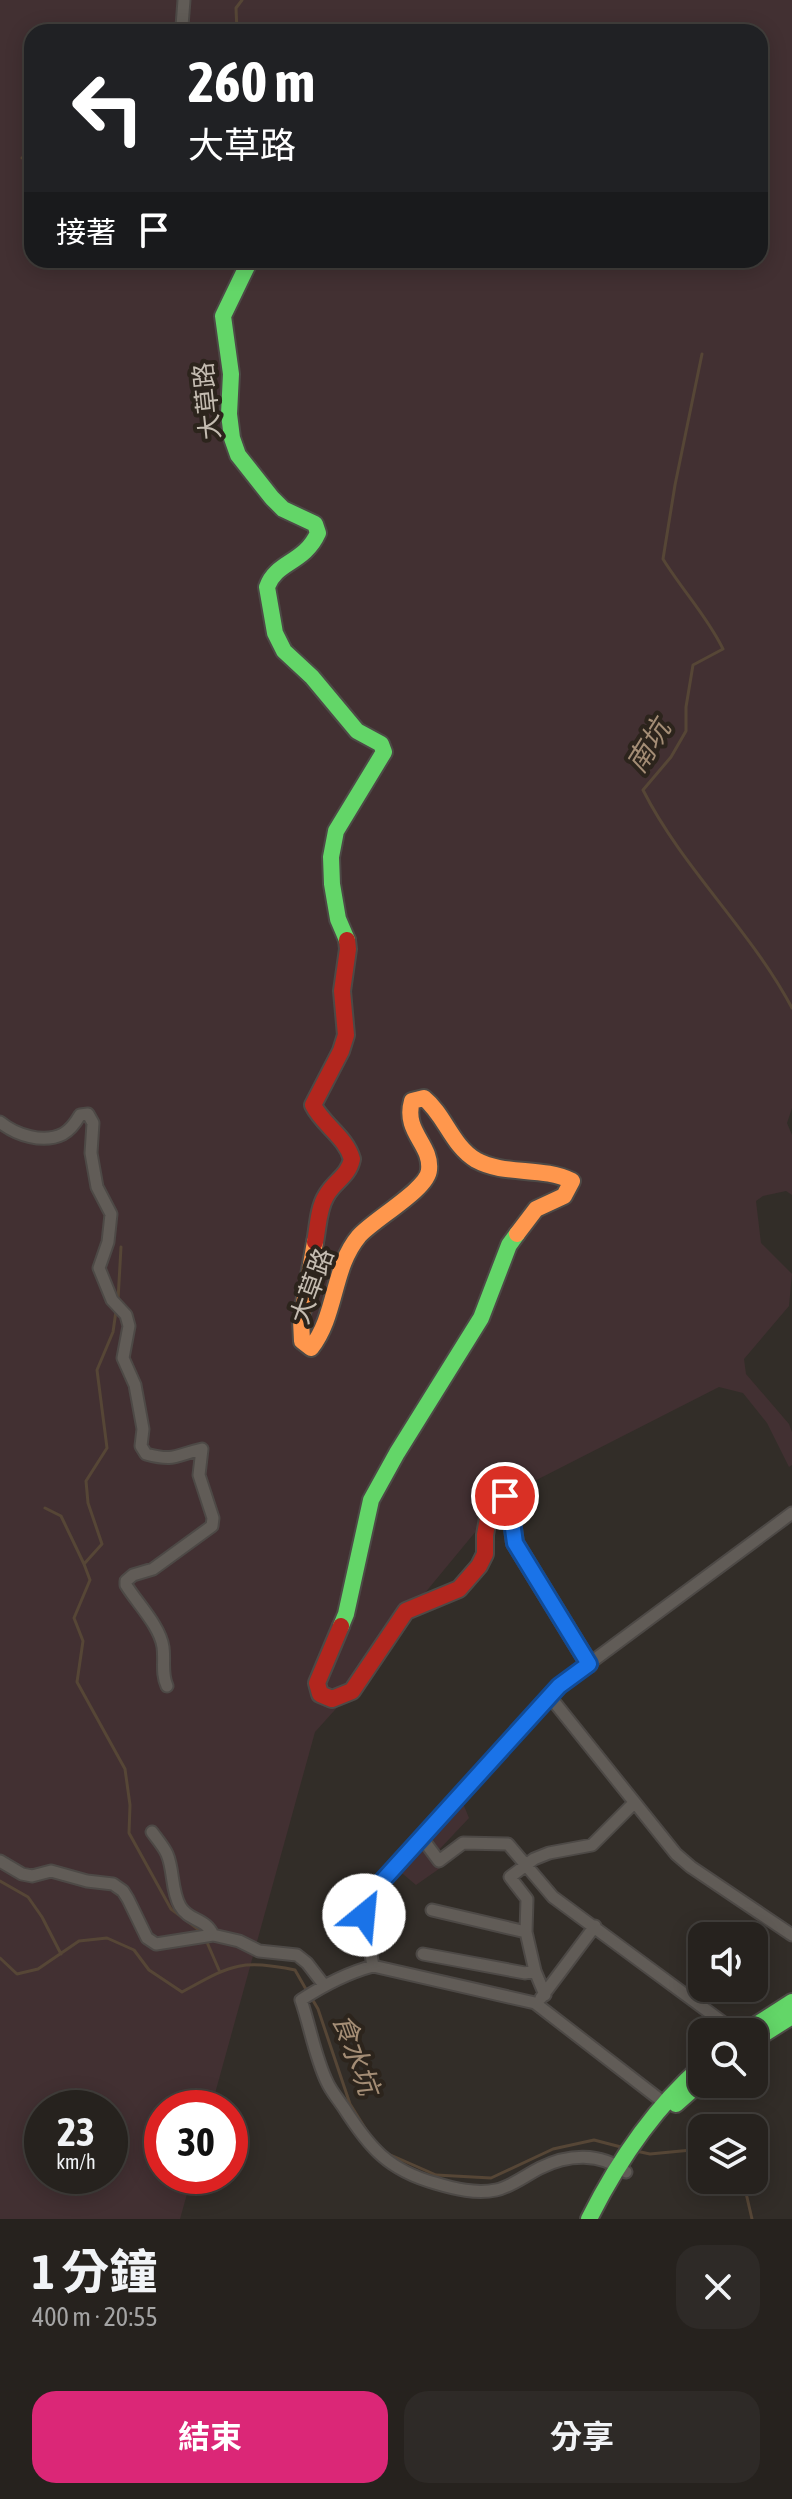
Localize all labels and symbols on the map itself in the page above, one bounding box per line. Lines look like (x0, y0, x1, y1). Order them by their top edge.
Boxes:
street label: 大草路 (188, 361, 226, 441)
water label: 南坑 (620, 710, 679, 778)
street label: 大草路 (285, 1244, 339, 1328)
pin (471, 1462, 539, 1530)
position arrow (322, 1873, 406, 1957)
water label: 食水坑 (327, 2009, 387, 2103)
speed limit sign: 30 (144, 2090, 248, 2194)

